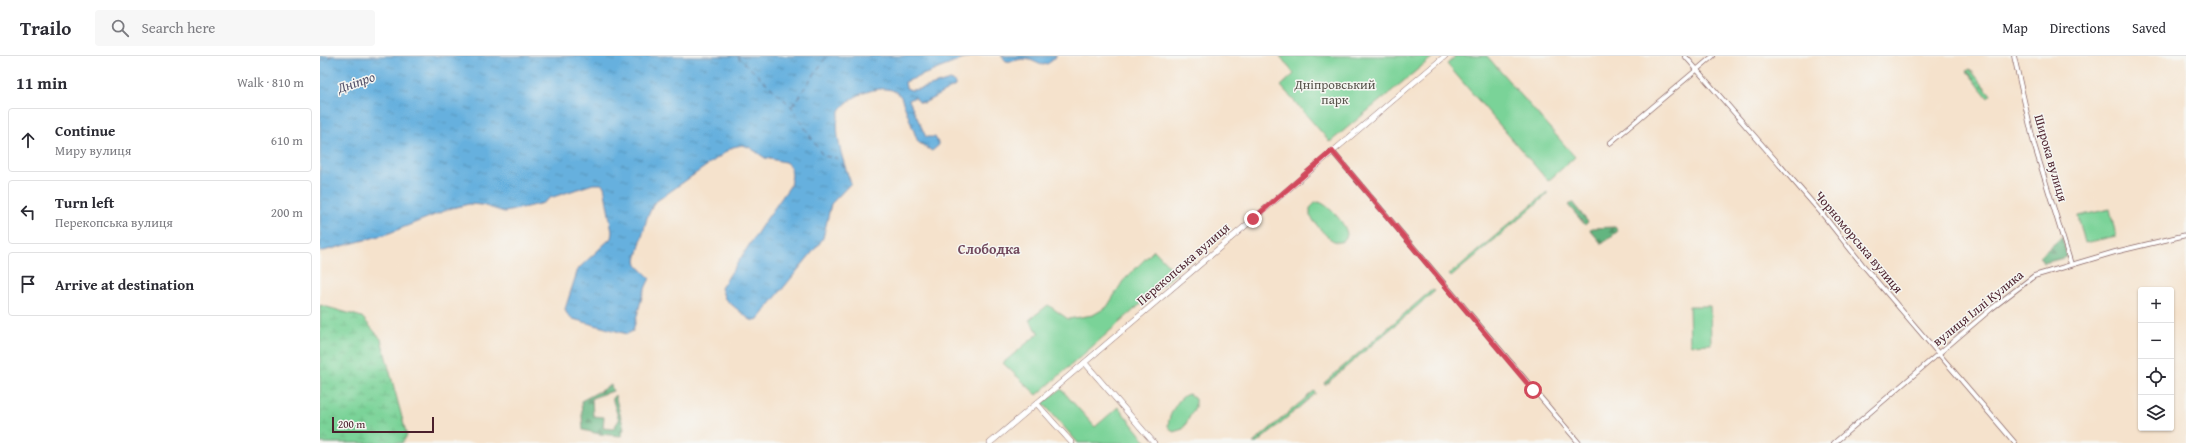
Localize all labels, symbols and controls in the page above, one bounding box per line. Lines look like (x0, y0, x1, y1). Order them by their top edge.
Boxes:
search box (95, 10, 375, 46)
text: Trailo (20, 14, 71, 42)
icon: search (109, 17, 131, 39)
text: Search here (141, 17, 215, 38)
text: Map (2002, 18, 2028, 38)
text: Directions (2050, 18, 2110, 38)
text: Saved (2132, 18, 2166, 38)
water label: Дніпро (334, 66, 378, 98)
text: 11 min (16, 70, 67, 95)
text: Walk · 810 m (237, 73, 304, 92)
park label: Дніпровський парк (1294, 75, 1376, 109)
street label: Широка вулиця (2029, 112, 2073, 204)
text: Continue (55, 120, 116, 141)
icon: ahead (17, 129, 39, 151)
text: 610 m (271, 131, 303, 150)
text: Миру вулиця (55, 141, 131, 160)
street label: Чорноморська вулиця (1810, 187, 1908, 298)
text: Turn left (55, 192, 114, 213)
icon: left (17, 201, 39, 223)
text: 200 m (271, 203, 303, 222)
route end (1244, 210, 1262, 228)
text: Перекопська вулиця (55, 213, 173, 232)
street label: Перекопська вулиця (1132, 218, 1234, 310)
district label: Слободка (958, 239, 1021, 259)
street label: вулиця Іллі Кулика (1929, 265, 2028, 351)
icon: arrive (17, 273, 39, 295)
text: Arrive at destination (55, 274, 194, 295)
map controls (2138, 287, 2174, 431)
button: + (2138, 287, 2174, 323)
button: − (2138, 323, 2174, 359)
button: locate (2138, 359, 2174, 395)
route start (1524, 381, 1542, 399)
button: layers (2138, 395, 2174, 431)
scale bar (332, 415, 434, 434)
text: 200 m (338, 416, 365, 432)

